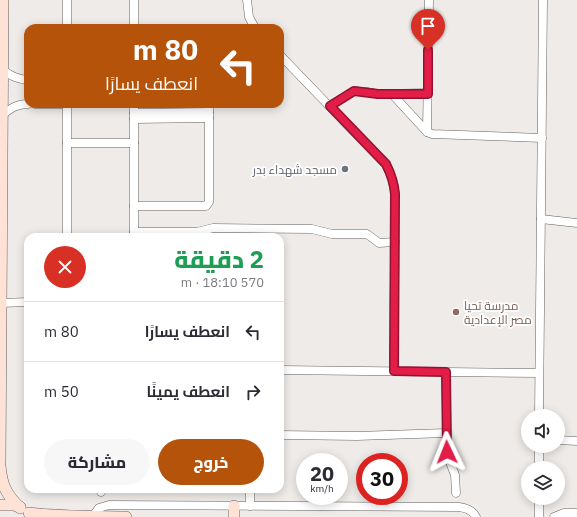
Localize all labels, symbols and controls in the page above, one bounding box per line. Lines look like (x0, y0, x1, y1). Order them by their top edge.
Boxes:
pin (411, 9, 445, 50)
icon: arrive (417, 15, 439, 37)
text: 80 m (133, 31, 198, 68)
icon: left (212, 40, 264, 92)
text: انعطف يسارًا (105, 72, 198, 95)
place label: مسجد شهداء بدر (252, 162, 337, 177)
marker: مسجد شهداء بدر (340, 164, 350, 174)
text: 2 دقيقة (174, 243, 264, 275)
button: close (44, 246, 86, 288)
text: 570 m · 18:10 (181, 274, 264, 291)
place label: مدرسة تحيا مصر الإعدادية (464, 298, 532, 327)
marker: مدرسة تحيا مصر الإعدادية (451, 307, 461, 317)
icon: left (242, 321, 264, 343)
text: 80 m (44, 322, 79, 341)
text: انعطف يسارًا (145, 322, 230, 341)
icon: right (242, 381, 264, 403)
text: 50 m (44, 382, 79, 401)
text: انعطف يمينًا (146, 382, 230, 401)
map controls (521, 409, 565, 505)
button: sound (521, 409, 565, 453)
position arrow (426, 431, 468, 473)
button: مشاركة (44, 439, 150, 485)
button: خروج (158, 439, 264, 485)
speed limit sign: 30 (356, 453, 408, 505)
text: 20 (310, 460, 334, 487)
button: layers (521, 461, 565, 505)
text: km/h (310, 482, 334, 495)

